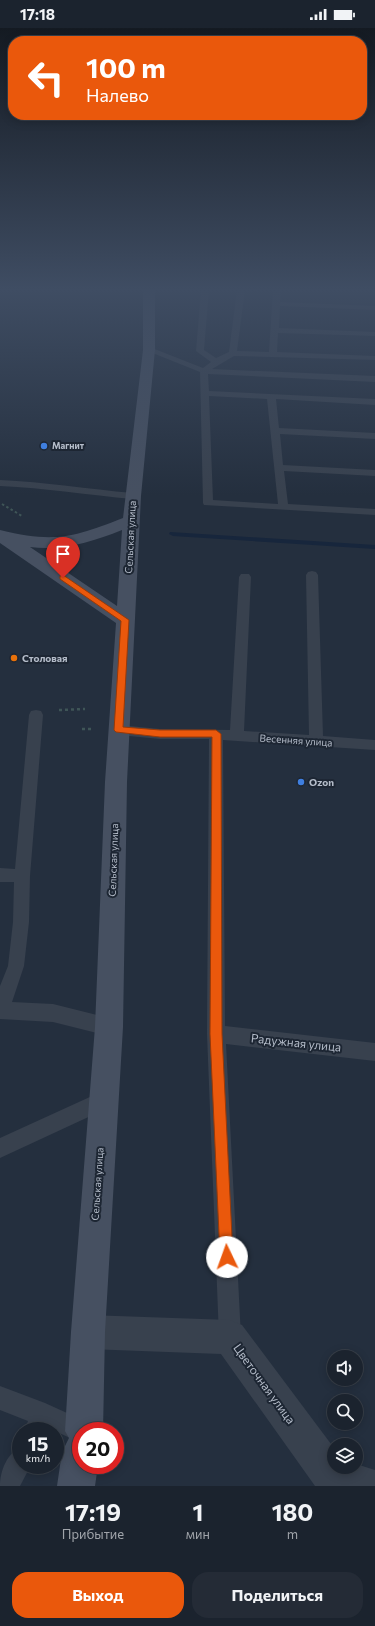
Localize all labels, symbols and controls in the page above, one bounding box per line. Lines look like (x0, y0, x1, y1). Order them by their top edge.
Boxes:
text: 17:18 (20, 5, 55, 23)
text: 100 m (86, 50, 166, 84)
icon: left (20, 52, 72, 104)
text: Налево (86, 84, 149, 106)
place label: Магнит (52, 440, 85, 451)
marker: Магнит (39, 441, 49, 451)
street label: Сельская улица (122, 500, 138, 574)
pin (46, 537, 80, 578)
icon: arrive (52, 543, 74, 565)
place label: Столовая (22, 652, 68, 664)
marker: Столовая (9, 653, 19, 663)
street label: Весенняя улица (259, 731, 333, 749)
place label: Ozon (309, 776, 334, 788)
marker: Ozon (296, 777, 306, 787)
street label: Сельская улица (106, 823, 120, 897)
street label: Радужная улица (250, 1030, 342, 1054)
street label: Сельская улица (88, 1147, 106, 1221)
position arrow (206, 1236, 248, 1278)
street label: Цветочная улица (231, 1341, 299, 1426)
map controls (327, 1350, 363, 1474)
button: sound (327, 1350, 363, 1386)
button: search (327, 1394, 363, 1430)
speed limit sign: 20 (72, 1422, 124, 1474)
text: 15 (28, 1431, 48, 1455)
button: layers (327, 1438, 363, 1474)
text: km/h (26, 1452, 50, 1464)
text: 17:19 (65, 1497, 121, 1526)
text: 1 (192, 1497, 203, 1526)
text: 180 (272, 1497, 313, 1526)
text: Прибытие (62, 1526, 124, 1542)
text: мин (186, 1526, 210, 1542)
text: m (287, 1526, 298, 1542)
button: Выход (12, 1572, 184, 1618)
button: Поделиться (192, 1572, 363, 1618)

